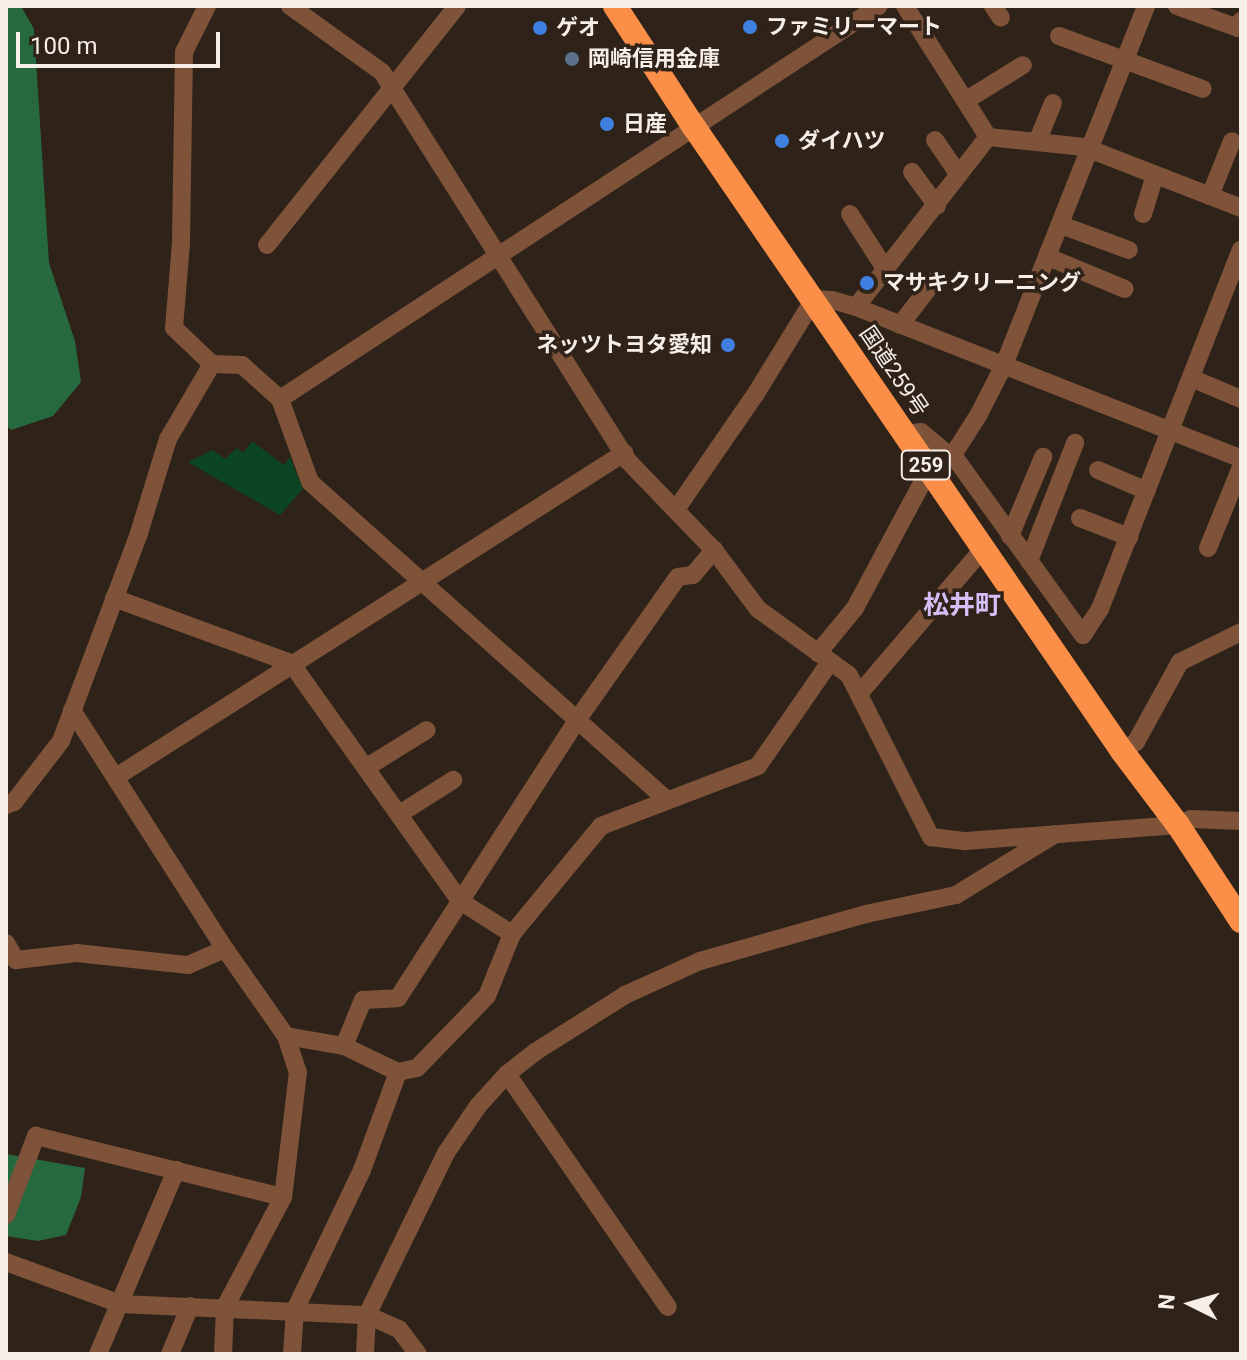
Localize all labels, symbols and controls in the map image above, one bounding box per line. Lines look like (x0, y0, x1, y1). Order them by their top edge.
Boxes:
place label: ファミリーマート (766, 14, 942, 40)
place label: ゲオ (556, 15, 600, 41)
scale bar (20, 16, 224, 66)
marker: ファミリーマート (741, 18, 759, 36)
marker: ゲオ (531, 19, 549, 37)
text: 100 m (30, 32, 97, 60)
place label: 岡崎信用金庫 (588, 46, 720, 72)
marker: 岡崎信用金庫 (563, 50, 581, 68)
place label: 日産 (623, 111, 667, 137)
marker: 日産 (598, 115, 616, 133)
place label: ダイハツ (798, 128, 886, 154)
marker: ダイハツ (773, 132, 791, 150)
place label: マサキクリーニング (883, 270, 1081, 296)
marker: マサキクリーニング (858, 274, 876, 292)
street label: 国道259号 (854, 321, 934, 421)
place label: ネッツトヨタ愛知 (536, 332, 712, 358)
marker: ネッツトヨタ愛知 (719, 336, 737, 354)
road number: 259 (900, 449, 952, 481)
district label: 松井町 (923, 590, 1001, 622)
north arrow (1151, 1264, 1231, 1344)
text: N (1153, 1293, 1180, 1311)

